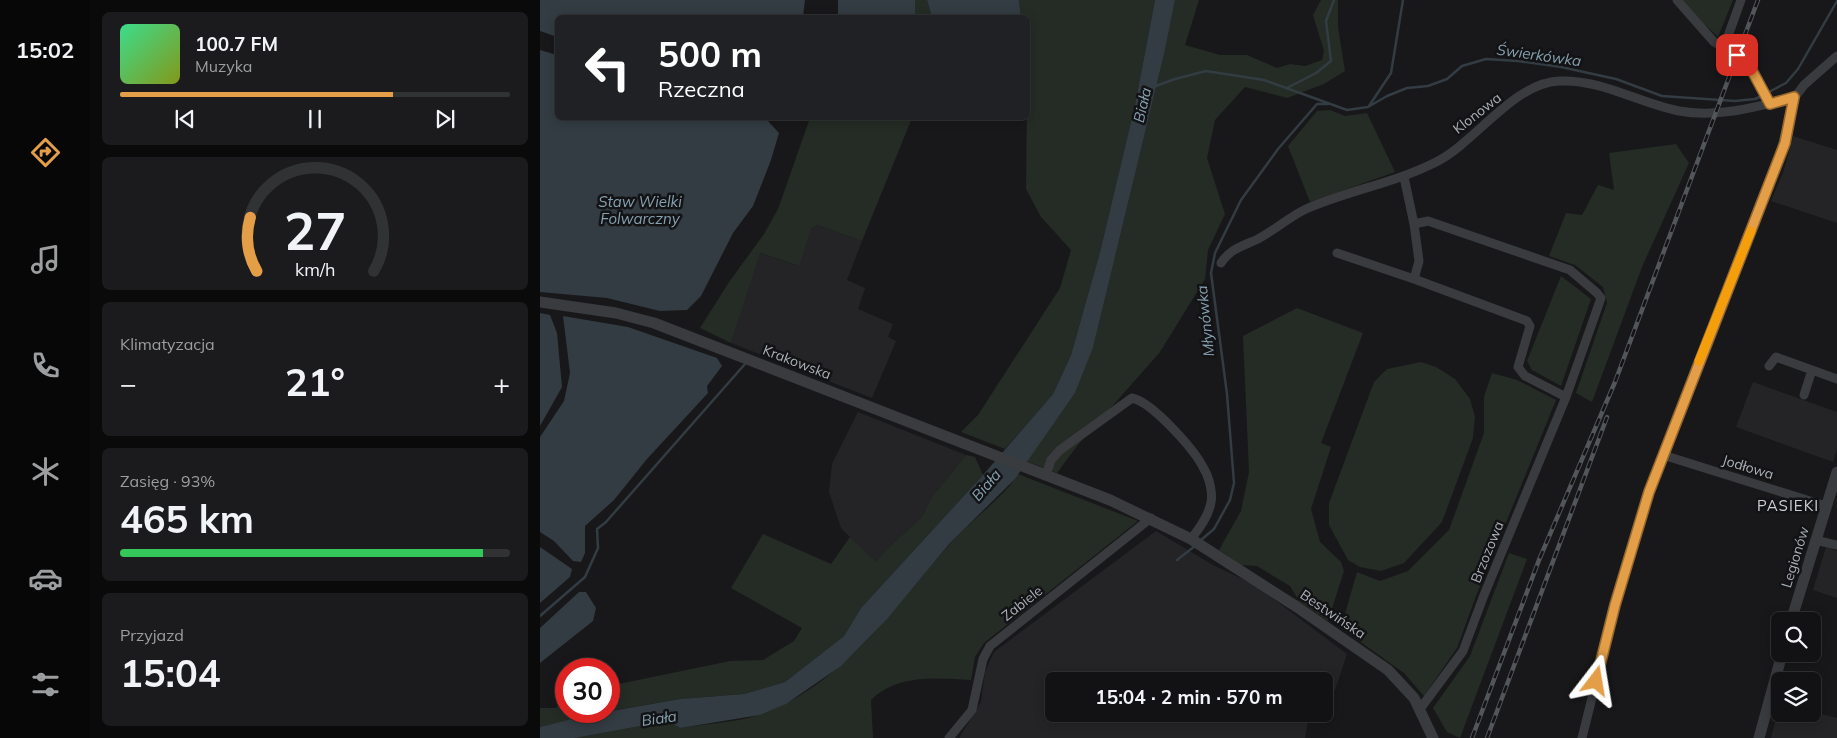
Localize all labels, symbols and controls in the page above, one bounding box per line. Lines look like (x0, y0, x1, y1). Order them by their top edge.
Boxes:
text: 100.7 FM (195, 32, 278, 56)
text: 500 m (658, 32, 762, 76)
pin (1716, 34, 1758, 76)
icon: left (575, 35, 640, 100)
text: 15:02 (16, 36, 74, 64)
water label: Świerkówka (1496, 40, 1582, 70)
icon: arrive (1723, 41, 1751, 69)
text: Muzyka (195, 56, 252, 76)
text: Rzeczna (658, 75, 745, 103)
water label: Biała (1129, 86, 1155, 124)
street label: Klonowa (1449, 88, 1505, 138)
icon: previous (171, 105, 199, 133)
icon: pause (301, 105, 329, 133)
icon: next (431, 105, 459, 133)
icon: directions (28, 135, 63, 170)
water label: Staw Wielki Folwarczny (598, 192, 682, 228)
text: 27 (284, 198, 346, 263)
icon: music (28, 242, 63, 277)
text: km/h (295, 258, 335, 280)
water label: Młynówka (1192, 285, 1218, 357)
text: Klimatyzacja (120, 334, 215, 354)
street label: Krakowska (760, 341, 834, 383)
icon: phone (28, 348, 63, 383)
text: 21° (285, 358, 345, 406)
text: − (120, 366, 137, 401)
text: + (493, 366, 510, 401)
street label: Jodłowa (1720, 451, 1776, 483)
icon: climate (28, 454, 63, 489)
water label: Biała (967, 465, 1005, 505)
text: Zasięg · 93% (120, 471, 215, 491)
text: 465 km (120, 495, 254, 543)
district label: PASIEKI (1757, 496, 1819, 515)
street label: Brzozowa (1466, 518, 1508, 586)
street label: Legionów (1777, 524, 1813, 590)
icon: car (28, 561, 63, 596)
street label: Zabiele (998, 581, 1046, 625)
street label: Bestwińska (1297, 586, 1369, 642)
map controls (1771, 612, 1821, 722)
button: search (1771, 612, 1821, 662)
text: Przyjazd (120, 625, 184, 645)
text: 15:04 (120, 649, 221, 697)
position arrow (1569, 654, 1621, 706)
speed limit sign: 30 (555, 658, 620, 723)
icon: filters (28, 667, 63, 702)
button: layers (1771, 672, 1821, 722)
text: 15:04 · 2 min · 570 m (1095, 685, 1283, 709)
water label: Biała (640, 706, 678, 730)

